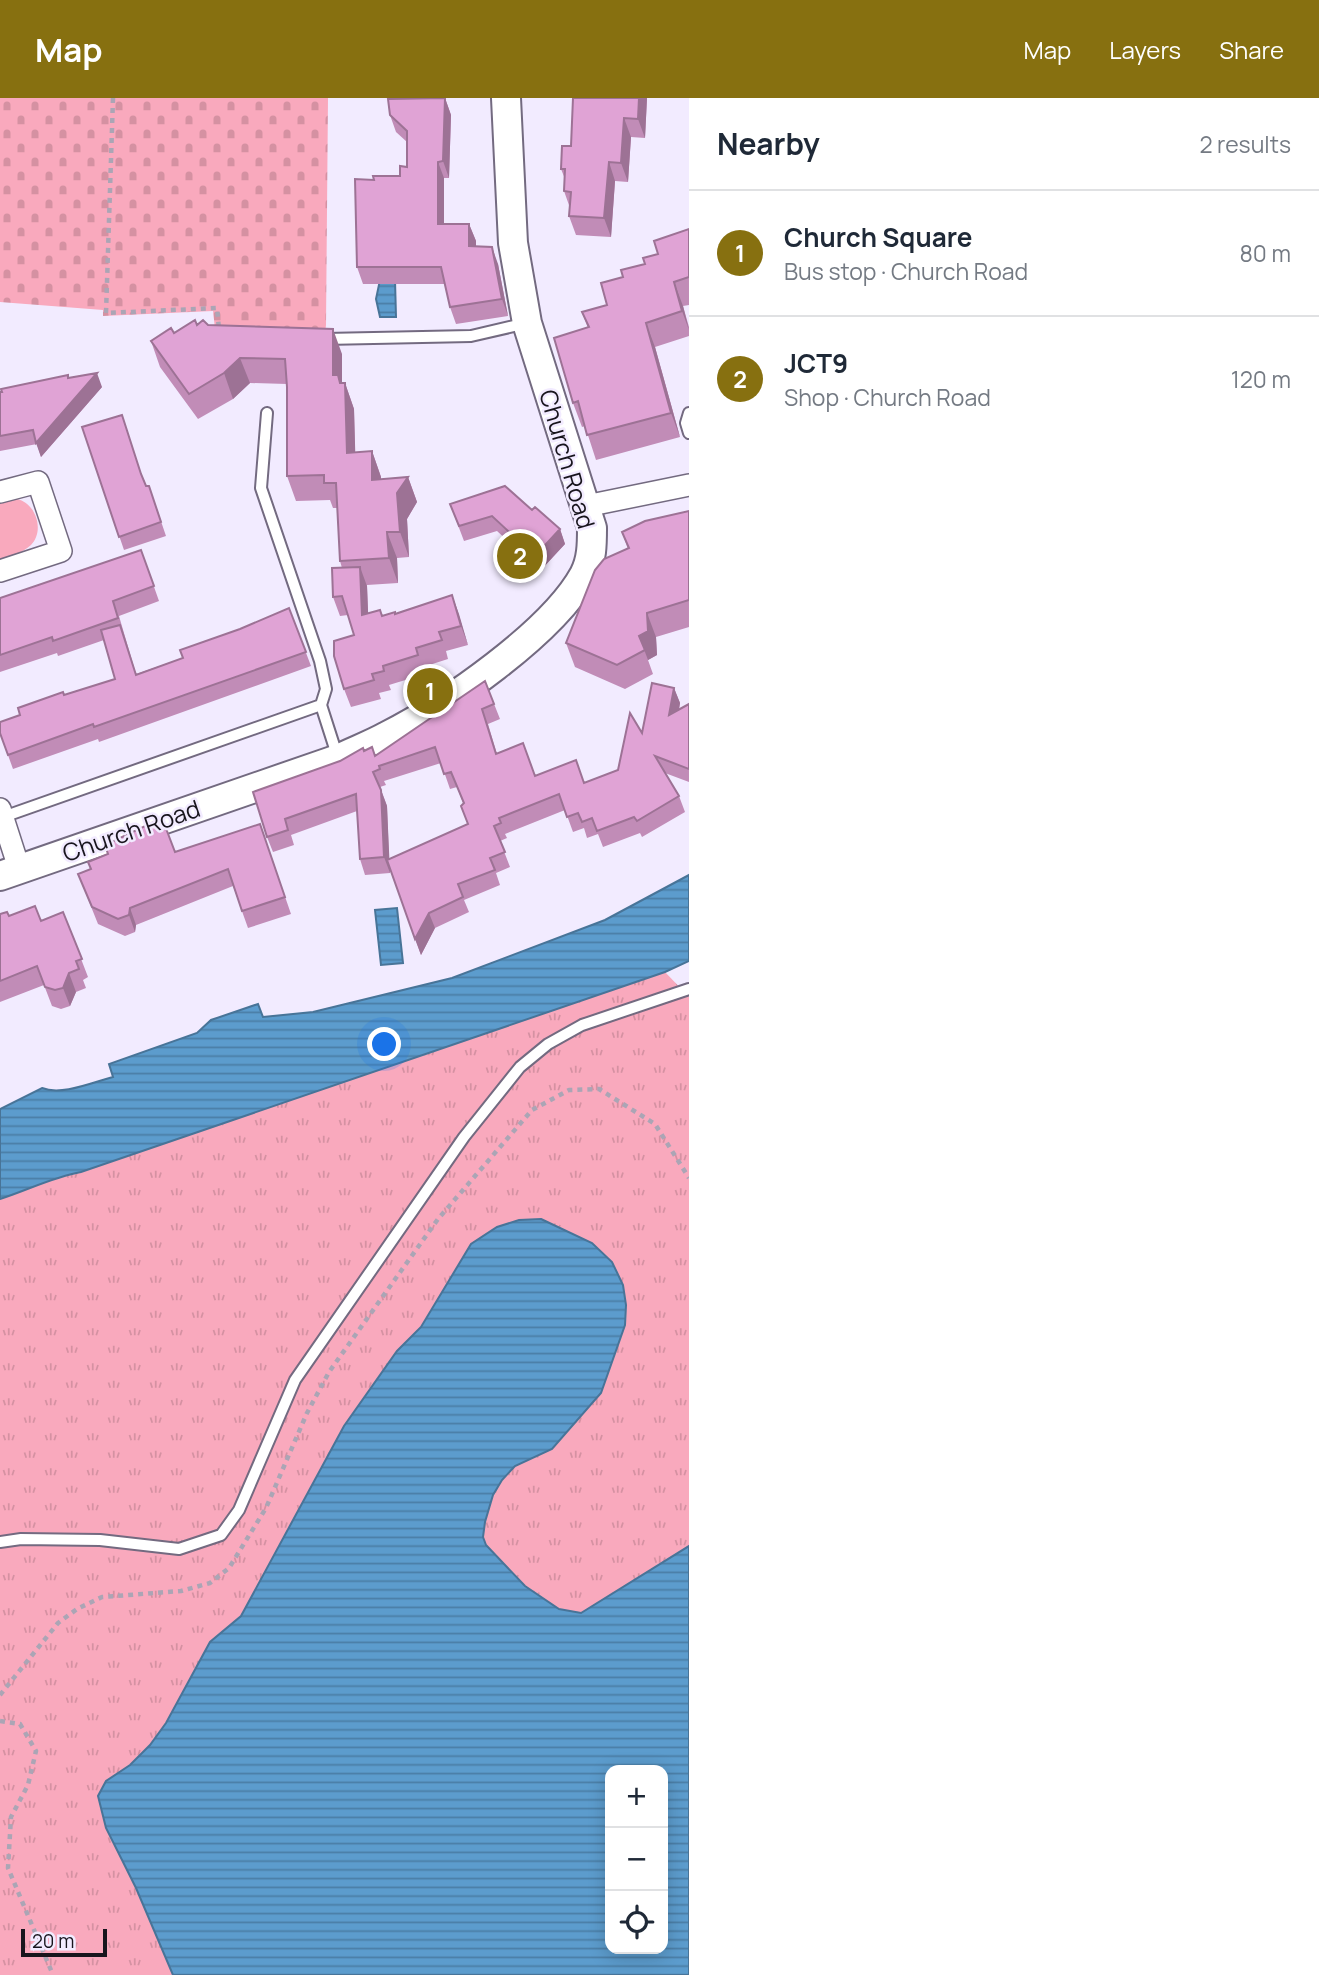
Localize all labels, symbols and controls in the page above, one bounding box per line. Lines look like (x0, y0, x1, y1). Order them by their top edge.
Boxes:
text: Map (35, 27, 103, 72)
text: Map (1024, 33, 1071, 66)
text: Layers (1109, 33, 1181, 66)
text: Share (1219, 33, 1284, 66)
text: Nearby (717, 123, 820, 164)
text: 2 results (1199, 128, 1291, 160)
text: Church Square (784, 219, 972, 255)
text: 1 (735, 237, 745, 269)
text: 80 m (1240, 237, 1291, 269)
text: Bus stop · Church Road (784, 255, 1028, 287)
text: JCT9 (784, 345, 848, 381)
text: 2 (733, 363, 747, 395)
text: 120 m (1231, 363, 1291, 395)
text: Shop · Church Road (784, 381, 991, 413)
street label: Church Road (532, 386, 604, 532)
pin: 2 (497, 530, 543, 582)
pin: 1 (407, 665, 453, 717)
street label: Church Road (58, 791, 204, 869)
your location (367, 1027, 401, 1061)
map controls (605, 1765, 668, 1954)
button: + (605, 1765, 668, 1828)
button: − (605, 1828, 668, 1891)
button: locate (605, 1891, 668, 1954)
scale bar (21, 1926, 107, 1958)
text: 20 m (32, 1928, 74, 1954)

